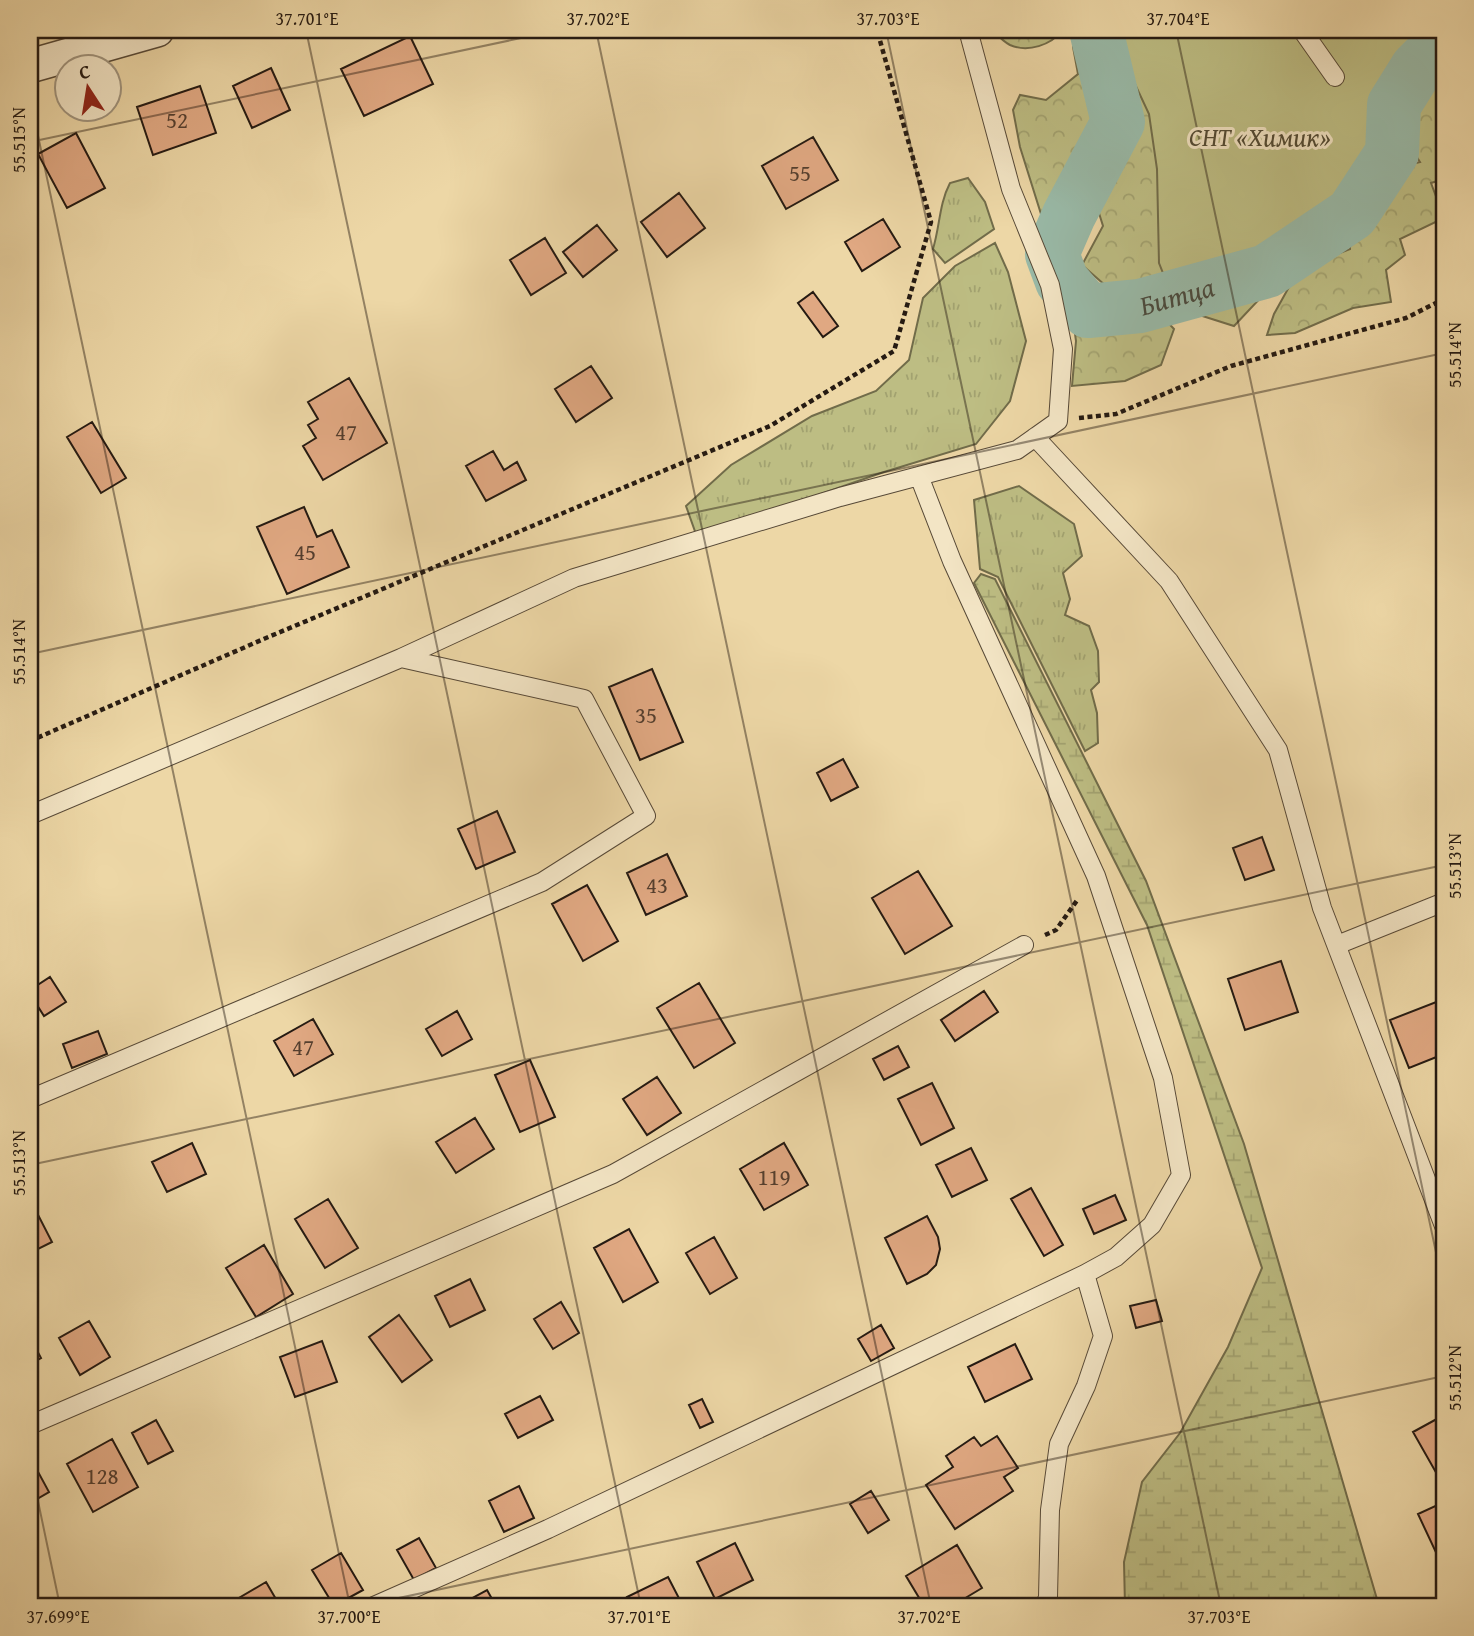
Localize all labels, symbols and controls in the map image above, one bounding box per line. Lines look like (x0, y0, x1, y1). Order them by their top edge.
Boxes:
text: 37.701°E (275, 5, 339, 32)
text: 37.702°E (566, 5, 630, 32)
text: 37.703°E (856, 5, 920, 32)
text: 37.704°E (1146, 5, 1210, 32)
north arrow (52, 52, 122, 122)
text: С (76, 57, 93, 86)
house number: 52 (166, 103, 188, 136)
text: 55.515°N (5, 107, 32, 173)
park label: СНТ «Химик» (1189, 117, 1331, 156)
house number: 55 (789, 156, 811, 189)
water label: Битца (1134, 266, 1219, 325)
text: 55.514°N (1441, 322, 1468, 388)
house number: 47 (335, 415, 357, 448)
house number: 45 (294, 535, 316, 568)
text: 55.514°N (5, 619, 32, 685)
house number: 35 (635, 698, 657, 731)
text: 55.513°N (1441, 833, 1468, 899)
house number: 43 (646, 868, 668, 901)
house number: 47 (292, 1030, 314, 1063)
text: 55.513°N (5, 1130, 32, 1196)
house number: 119 (757, 1160, 791, 1193)
text: 55.512°N (1441, 1345, 1468, 1411)
house number: 128 (85, 1459, 119, 1492)
text: 37.699°E (26, 1603, 90, 1630)
text: 37.700°E (317, 1603, 381, 1630)
text: 37.701°E (607, 1603, 671, 1630)
text: 37.702°E (897, 1603, 961, 1630)
text: 37.703°E (1187, 1603, 1251, 1630)

